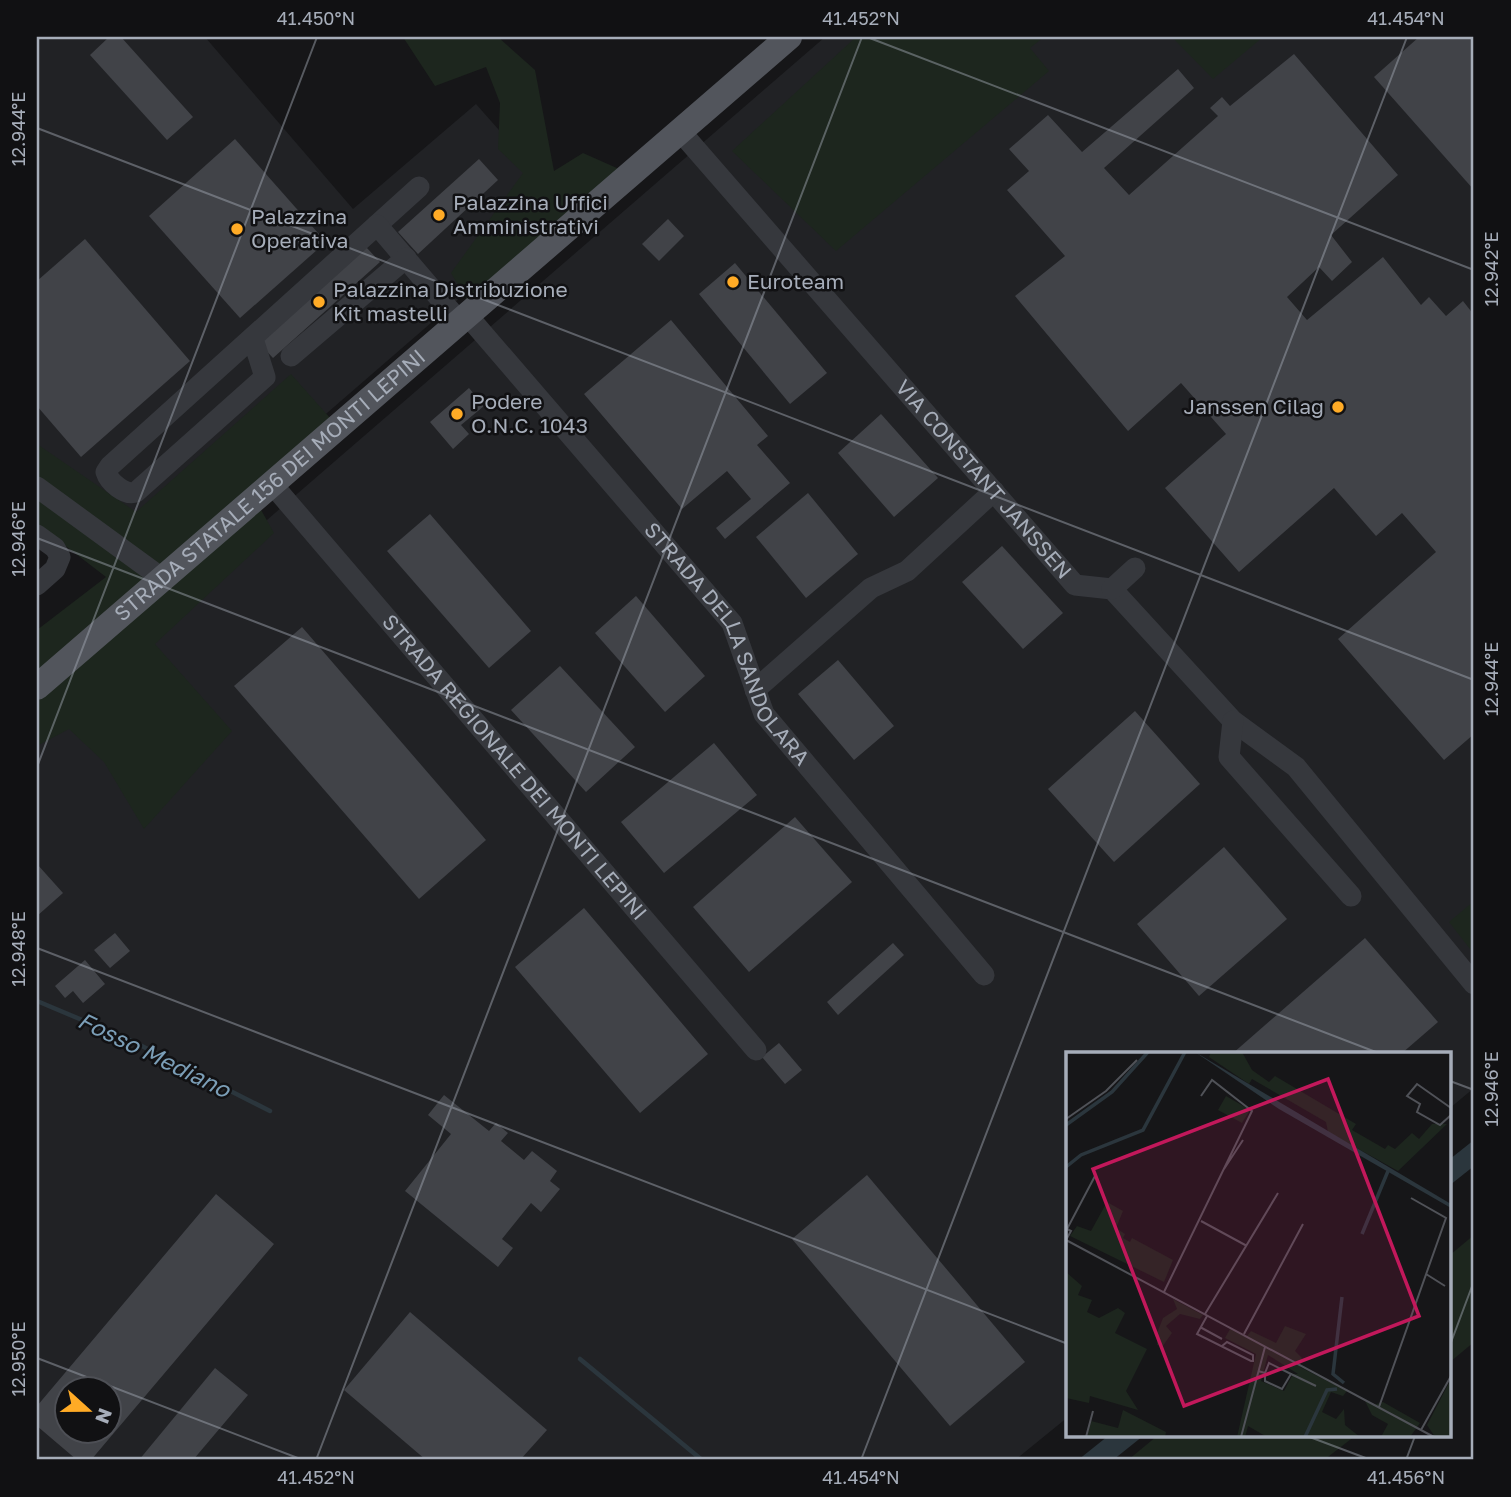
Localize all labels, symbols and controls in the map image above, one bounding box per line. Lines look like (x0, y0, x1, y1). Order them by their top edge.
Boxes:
text: 41.450°N (277, 7, 355, 29)
text: 41.452°N (822, 7, 900, 29)
text: 41.454°N (1367, 7, 1445, 29)
text: 12.944°E (7, 92, 29, 166)
place label: Palazzina Uffici Amministrativi (453, 189, 608, 239)
place label: Palazzina Operativa (251, 203, 348, 253)
marker: Palazzina Uffici Amministrativi (431, 207, 447, 223)
marker: Palazzina Operativa (229, 221, 245, 237)
text: 12.942°E (1480, 232, 1502, 306)
place label: Euroteam (747, 268, 844, 294)
marker: Euroteam (725, 274, 741, 290)
place label: Palazzina Distribuzione Kit mastelli (333, 276, 568, 326)
marker: Palazzina Distribuzione Kit mastelli (311, 294, 327, 310)
street label: STRADA STATALE 156 DEI MONTI LEPINI (109, 343, 430, 626)
street label: VIA CONSTANT JANSSEN (890, 374, 1078, 584)
place label: Podere O.N.C. 1043 (471, 388, 588, 438)
place label: Janssen Cilag (1184, 393, 1324, 419)
marker: Janssen Cilag (1330, 399, 1346, 415)
marker: Podere O.N.C. 1043 (449, 406, 465, 422)
text: 12.946°E (7, 501, 29, 577)
street label: STRADA DELLA SANDOLARA (639, 517, 816, 770)
street label: STRADA REGIONALE DEI MONTI LEPINI (377, 609, 653, 925)
text: 12.944°E (1480, 642, 1502, 716)
text: 12.948°E (7, 911, 29, 987)
water label: Fosso Mediano (74, 1005, 236, 1103)
text: 12.946°E (1480, 1051, 1502, 1127)
inset map (1066, 1052, 1452, 1438)
text: 12.950°E (7, 1321, 29, 1397)
north arrow (52, 1374, 122, 1444)
text: N (91, 1405, 118, 1427)
text: 41.452°N (277, 1466, 355, 1488)
text: 41.454°N (822, 1466, 900, 1488)
text: 41.456°N (1367, 1466, 1445, 1488)

